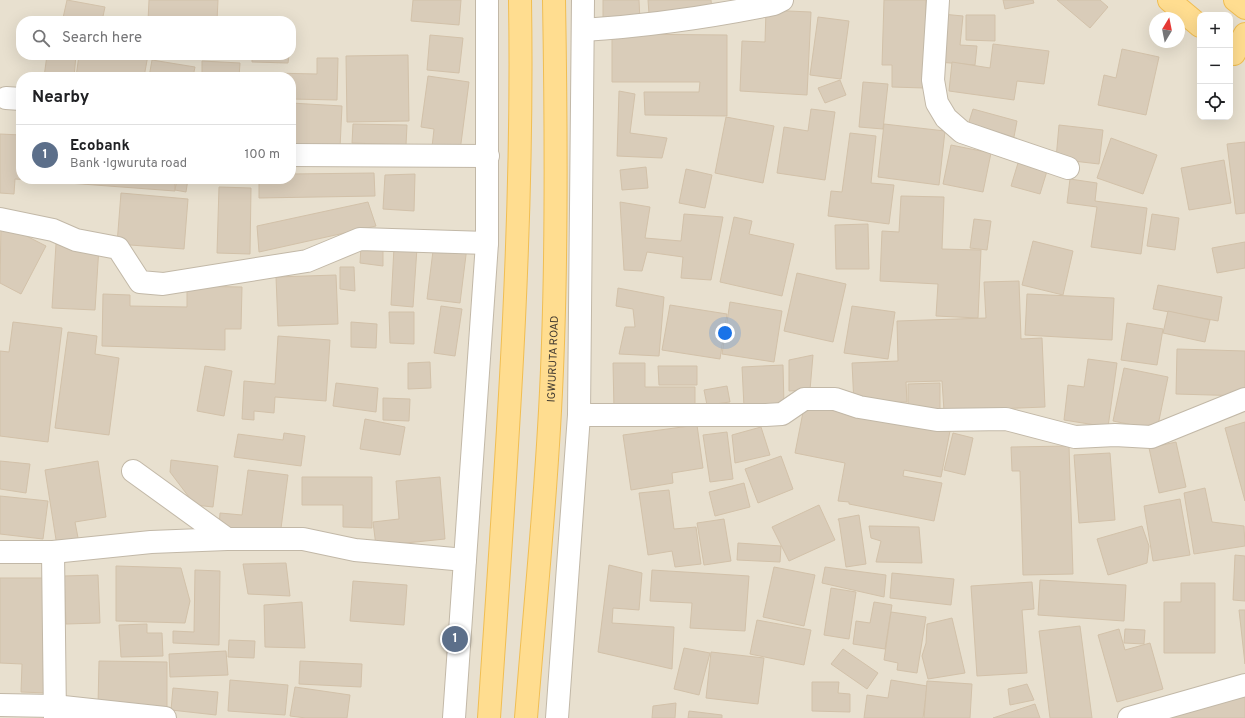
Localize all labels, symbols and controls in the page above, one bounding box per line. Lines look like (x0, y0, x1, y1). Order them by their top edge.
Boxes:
north arrow (1149, 12, 1185, 48)
map controls (1197, 12, 1233, 120)
button: + (1197, 12, 1233, 48)
search box (16, 16, 296, 60)
icon: search (30, 27, 52, 49)
text: Search here (62, 29, 142, 48)
button: − (1197, 48, 1233, 84)
button: locate (1197, 84, 1233, 120)
text: Nearby (32, 87, 89, 109)
text: Ecobank (70, 137, 130, 156)
text: 1 (42, 147, 48, 163)
text: 100 m (244, 147, 280, 163)
text: Bank · Igwuruta road (70, 156, 187, 172)
street label: IGWURUTA ROAD (544, 316, 562, 403)
your location (715, 323, 735, 343)
pin: 1 (442, 624, 468, 654)

